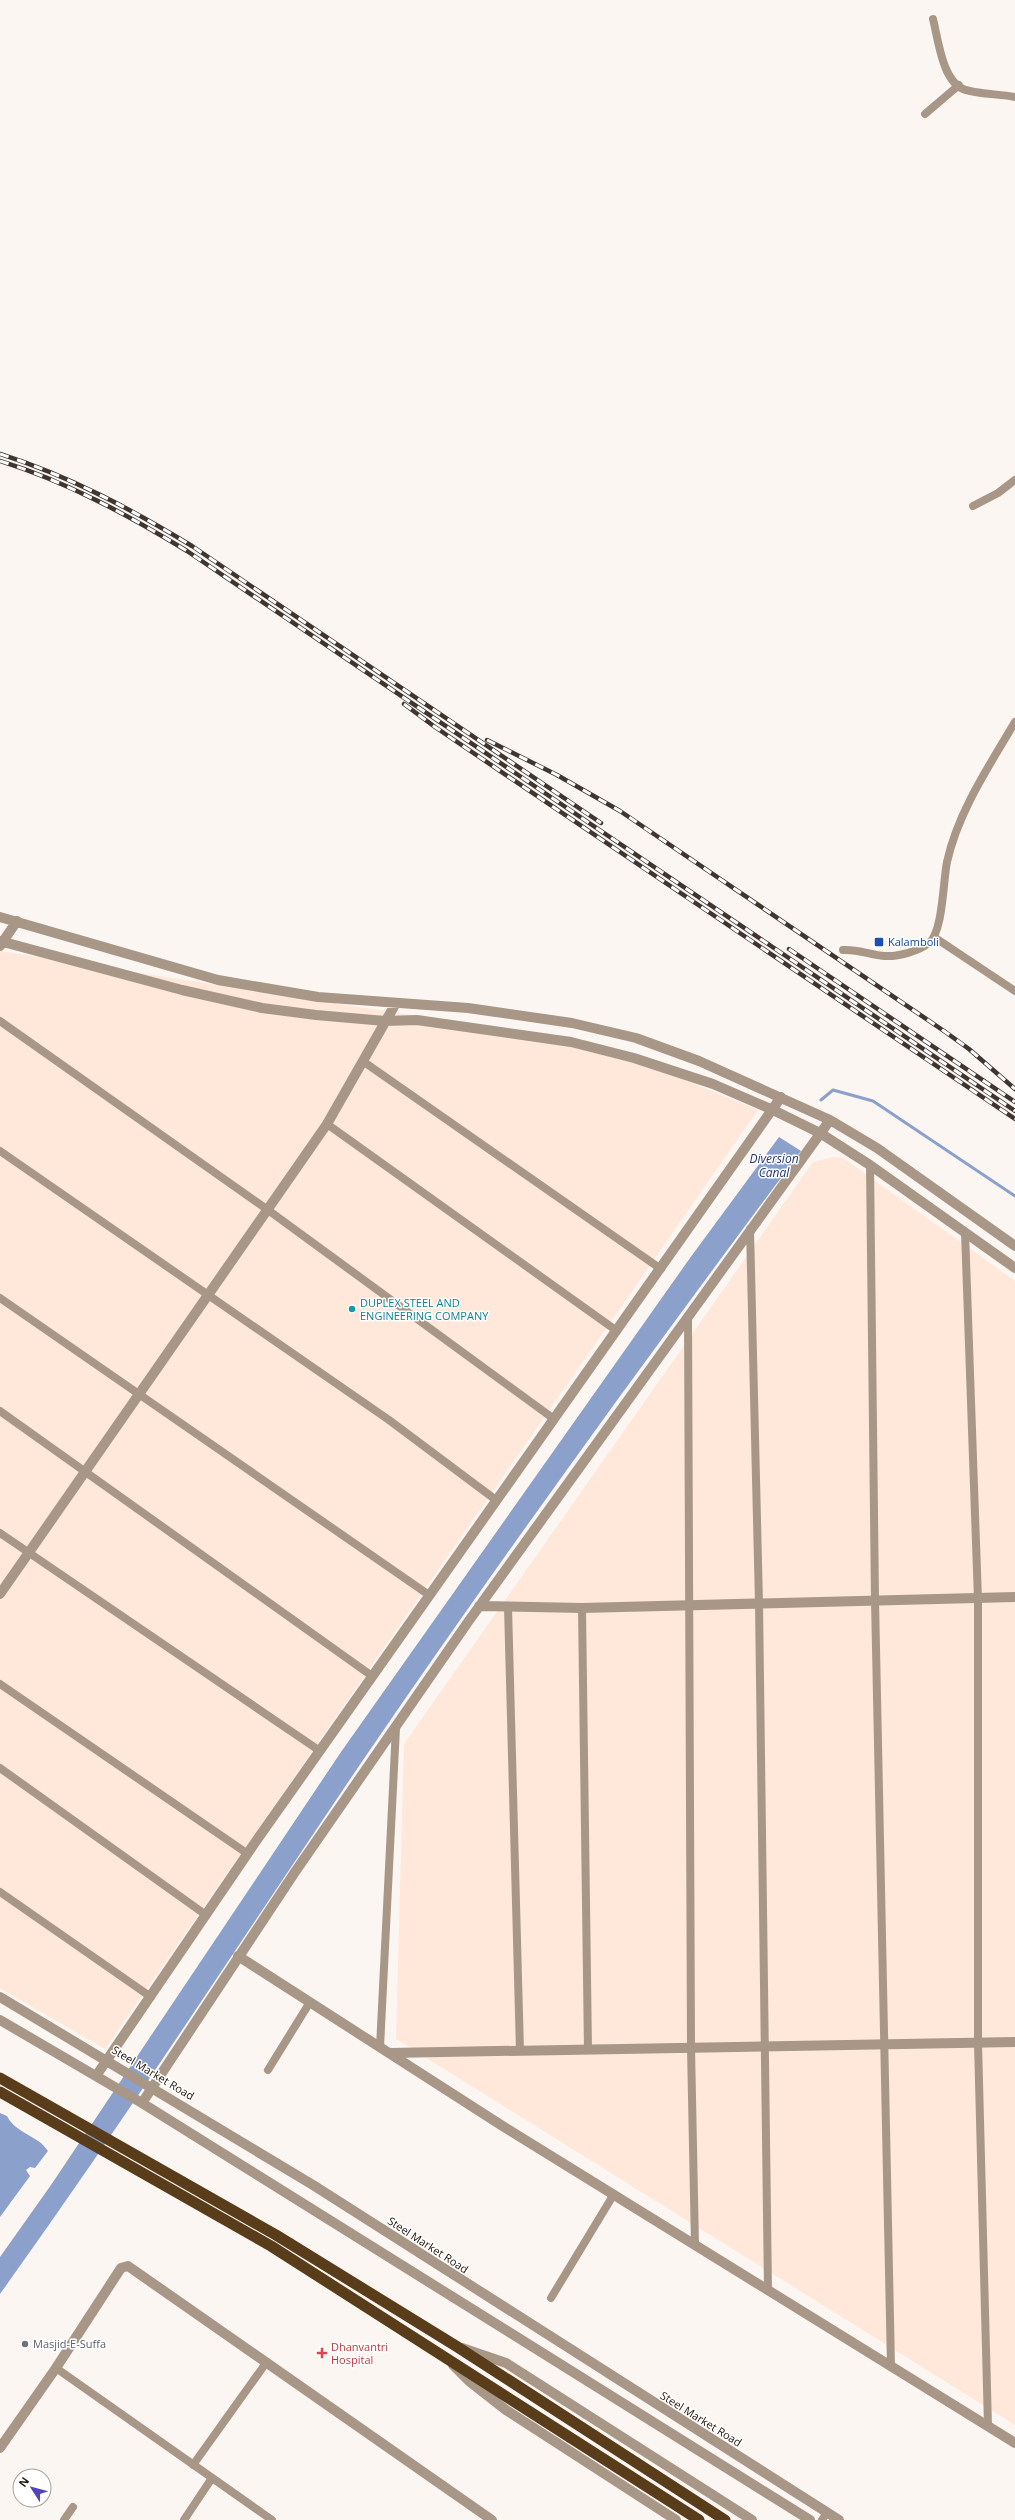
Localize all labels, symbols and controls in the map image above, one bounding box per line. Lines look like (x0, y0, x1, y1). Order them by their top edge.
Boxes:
place label: Kalamboli (888, 934, 939, 949)
marker: Kalamboli (873, 936, 885, 948)
water label: Diversion Canal (749, 1150, 799, 1181)
place label: DUPLEX STEEL AND ENGINEERING COMPANY (360, 1295, 489, 1323)
marker: DUPLEX STEEL AND ENGINEERING COMPANY (347, 1304, 357, 1314)
street label: Steel Market Road (109, 2042, 197, 2103)
street label: Steel Market Road (385, 2213, 472, 2276)
place label: Masjid-E-Suffa (33, 2336, 106, 2351)
marker: Masjid-E-Suffa (20, 2339, 30, 2349)
place label: Dhanvantri Hospital (331, 2339, 388, 2367)
marker: Dhanvantri Hospital (316, 2347, 328, 2359)
street label: Steel Market Road (658, 2387, 745, 2450)
north arrow (12, 2468, 52, 2508)
text: N (15, 2474, 32, 2490)

